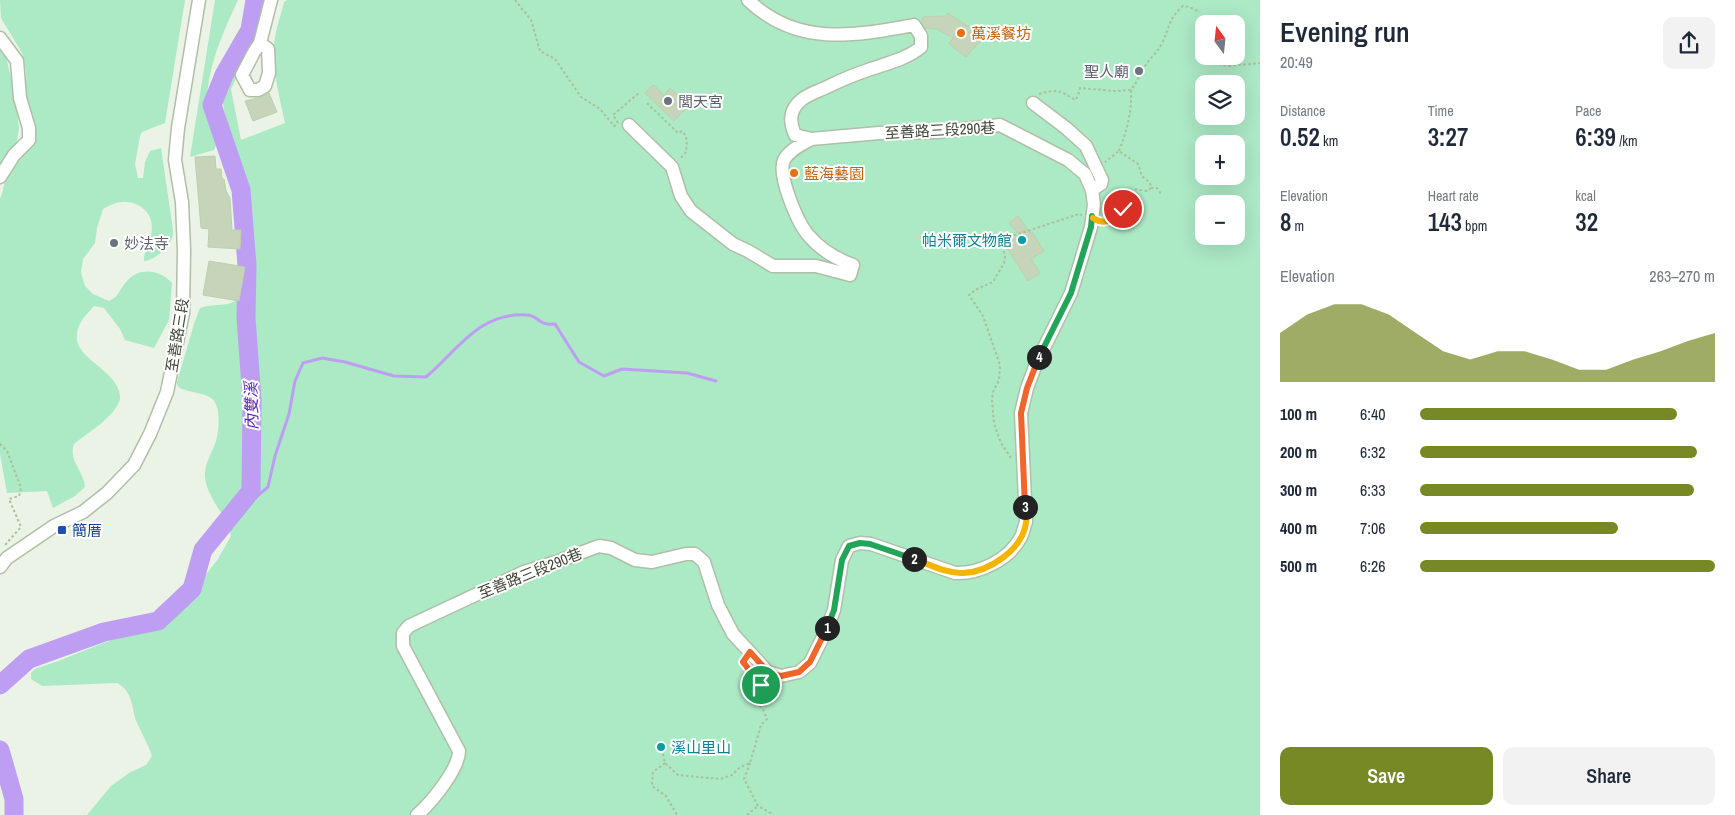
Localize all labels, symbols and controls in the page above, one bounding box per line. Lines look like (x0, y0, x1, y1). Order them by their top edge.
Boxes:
text: Evening run (1280, 13, 1410, 51)
north arrow (1195, 15, 1245, 65)
map controls (1195, 15, 1245, 245)
button: share (1663, 17, 1715, 69)
place label: 萬溪餐坊 (971, 23, 1031, 44)
marker: 萬溪餐坊 (955, 27, 967, 39)
text: 20:49 (1280, 51, 1313, 73)
place label: 聖人廟 (1084, 61, 1129, 82)
marker: 聖人廟 (1133, 65, 1145, 77)
button: layers (1195, 75, 1245, 125)
place label: 閭天宮 (678, 91, 723, 112)
marker: 閭天宮 (662, 95, 674, 107)
text: Distance (1280, 102, 1325, 120)
text: Time (1428, 102, 1454, 120)
text: Pace (1575, 102, 1602, 120)
street label: 至善路三段290巷 (884, 117, 996, 143)
text: 0.52 (1280, 120, 1320, 154)
text: 3:27 (1428, 120, 1468, 154)
text: 6:39 (1575, 120, 1616, 154)
text: km (1320, 132, 1338, 150)
text: /km (1616, 132, 1638, 150)
button: + (1195, 135, 1245, 185)
place label: 藍海藝園 (804, 163, 864, 184)
marker: 藍海藝園 (788, 167, 800, 179)
text: Elevation (1280, 187, 1328, 205)
text: Heart rate (1428, 187, 1479, 205)
text: kcal (1575, 187, 1596, 205)
pin (1102, 188, 1144, 230)
icon: check (1109, 195, 1137, 223)
button: − (1195, 195, 1245, 245)
text: 8 (1280, 205, 1291, 239)
text: 143 (1428, 205, 1462, 239)
text: 32 (1575, 205, 1598, 239)
text: m (1291, 217, 1304, 235)
text: bpm (1462, 217, 1487, 235)
place label: 帕米爾文物館 (922, 230, 1012, 251)
place label: 妙法寺 (124, 233, 169, 254)
marker: 帕米爾文物館 (1016, 234, 1028, 246)
marker: 妙法寺 (108, 237, 120, 249)
text: Elevation (1280, 265, 1335, 287)
text: 263–270 m (1649, 265, 1715, 287)
street label: 至善路三段 (161, 296, 193, 374)
pin: 4 (1026, 344, 1052, 370)
text: 4 (1036, 348, 1043, 366)
water label: 內雙溪 (240, 380, 262, 430)
text: 100 m (1280, 403, 1317, 425)
text: 6:40 (1360, 403, 1386, 425)
text: 200 m (1280, 441, 1317, 463)
text: 6:32 (1360, 441, 1386, 463)
text: 300 m (1280, 479, 1317, 501)
text: 6:33 (1360, 479, 1386, 501)
pin: 3 (1012, 494, 1038, 520)
text: 3 (1022, 498, 1029, 516)
text: 400 m (1280, 517, 1317, 539)
text: 7:06 (1360, 517, 1386, 539)
place label: 簡厝 (72, 520, 102, 541)
marker: 簡厝 (56, 524, 68, 536)
street label: 至善路三段290巷 (475, 543, 585, 603)
pin: 2 (902, 546, 926, 572)
text: 2 (911, 550, 918, 568)
text: 500 m (1280, 555, 1317, 577)
text: 6:26 (1360, 555, 1386, 577)
pin: 1 (814, 616, 840, 640)
text: 1 (824, 619, 831, 637)
pin (740, 664, 782, 706)
icon: arrive (747, 671, 775, 699)
place label: 溪山里山 (671, 737, 731, 758)
marker: 溪山里山 (655, 741, 667, 753)
button: Save (1280, 747, 1493, 805)
button: Share (1503, 747, 1715, 805)

